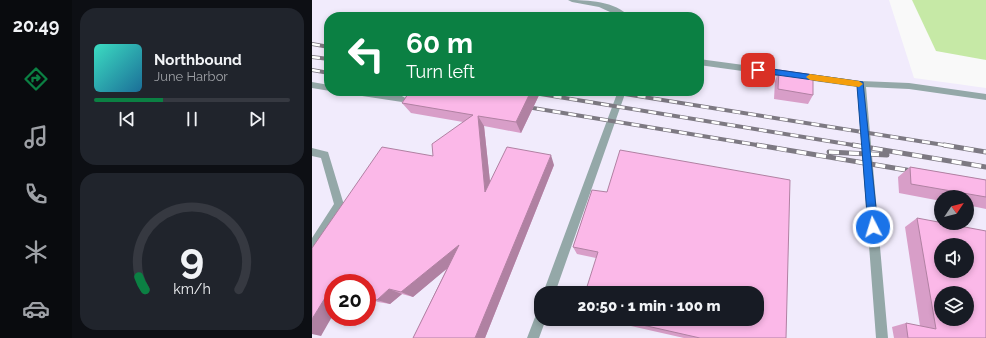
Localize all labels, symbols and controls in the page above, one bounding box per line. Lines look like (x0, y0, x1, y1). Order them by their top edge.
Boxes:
text: 20:49 (13, 15, 59, 36)
text: 60 m (406, 27, 473, 60)
icon: left (340, 28, 392, 80)
text: Northbound (154, 51, 242, 69)
pin (741, 53, 775, 87)
icon: arrive (747, 59, 769, 81)
text: Turn left (406, 61, 475, 82)
icon: directions (22, 65, 50, 93)
text: June Harbor (154, 69, 228, 84)
icon: previous (116, 108, 138, 130)
icon: pause (181, 108, 203, 130)
icon: next (246, 108, 268, 130)
icon: music (22, 123, 50, 151)
icon: phone (22, 180, 50, 208)
north arrow (934, 190, 974, 230)
map controls (934, 190, 974, 326)
position arrow (852, 206, 894, 248)
text: 9 (180, 233, 204, 282)
icon: climate (22, 238, 50, 266)
button: sound (934, 238, 974, 278)
speed limit sign: 20 (324, 274, 376, 326)
text: km/h (173, 280, 211, 296)
button: layers (934, 286, 974, 326)
icon: car (22, 295, 50, 323)
text: 20:50 · 1 min · 100 m (578, 297, 720, 315)

